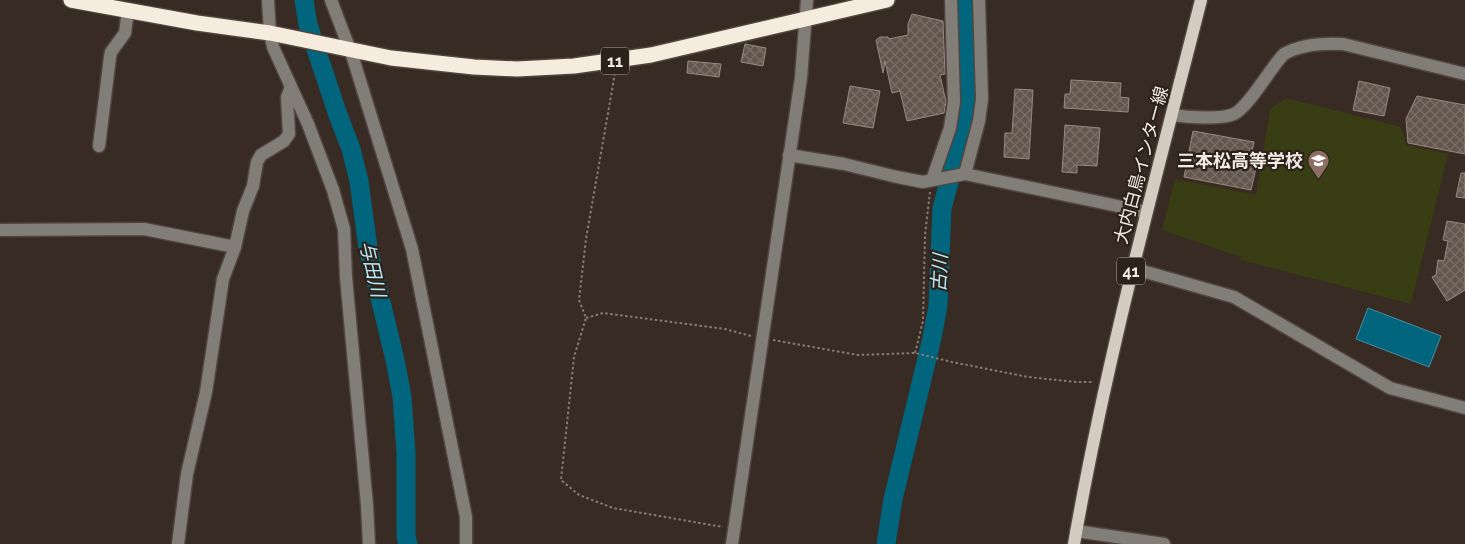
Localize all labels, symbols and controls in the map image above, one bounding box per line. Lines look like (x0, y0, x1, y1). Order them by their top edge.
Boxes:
road number: 11 (601, 48, 629, 74)
street label: 大内白鳥インター線 (1110, 84, 1172, 246)
school or university icon: 三本松高等学校 (1307, 148, 1331, 179)
place label: 三本松高等学校 (1177, 150, 1303, 171)
water label: 与田川 (356, 239, 391, 301)
water label: 古川 (927, 251, 951, 293)
road number: 41 (1117, 258, 1145, 284)

